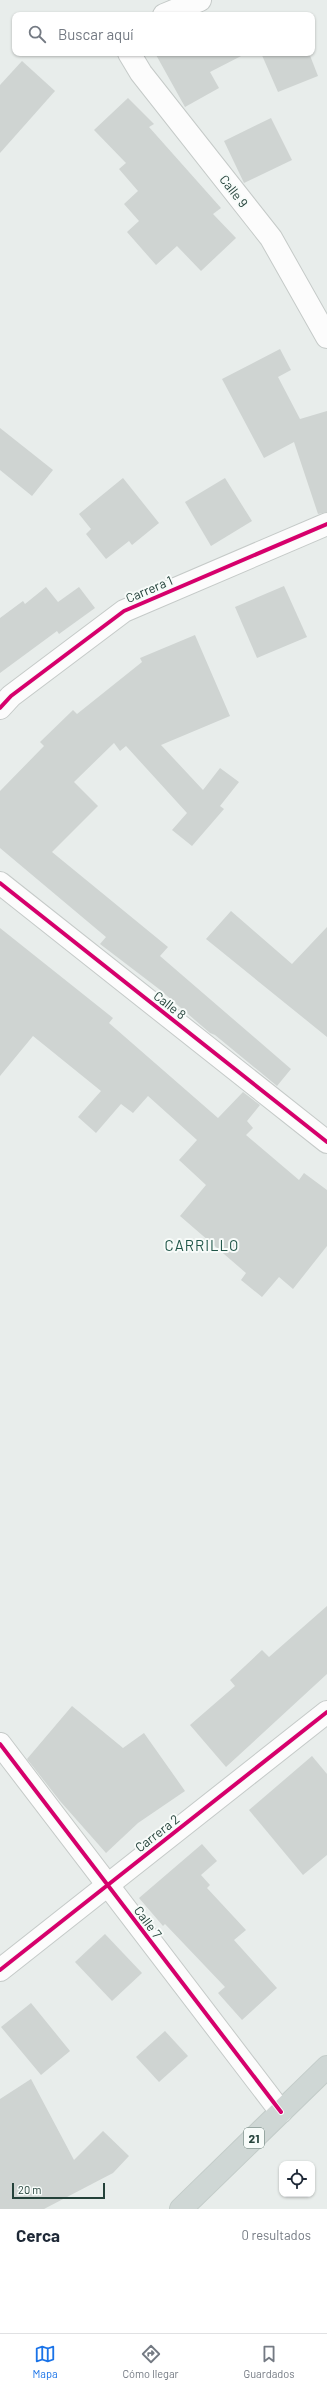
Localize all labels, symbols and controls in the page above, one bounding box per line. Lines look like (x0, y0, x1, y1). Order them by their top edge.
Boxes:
search box (12, 12, 315, 56)
icon: search (26, 23, 48, 45)
text: Buscar aquí (58, 25, 134, 43)
street label: Calle 9 (216, 172, 252, 210)
street label: Carrera 1 (123, 572, 175, 606)
street label: Calle 8 (151, 987, 189, 1023)
district label: CARRILLO (165, 1236, 239, 1254)
street label: Carrera 2 (132, 1811, 182, 1855)
street label: Calle 7 (131, 1903, 165, 1941)
road number: 21 (244, 2128, 264, 2148)
map controls (279, 2161, 315, 2197)
button: locate (279, 2161, 315, 2197)
scale bar (12, 2181, 105, 2200)
text: 20 m (18, 2183, 41, 2196)
text: Cerca (16, 2225, 60, 2245)
text: 0 resultados (242, 2227, 311, 2243)
tab: Mapa (32, 2343, 58, 2380)
tab: Cómo llegar (122, 2343, 179, 2380)
tab: Guardados (243, 2343, 295, 2380)

